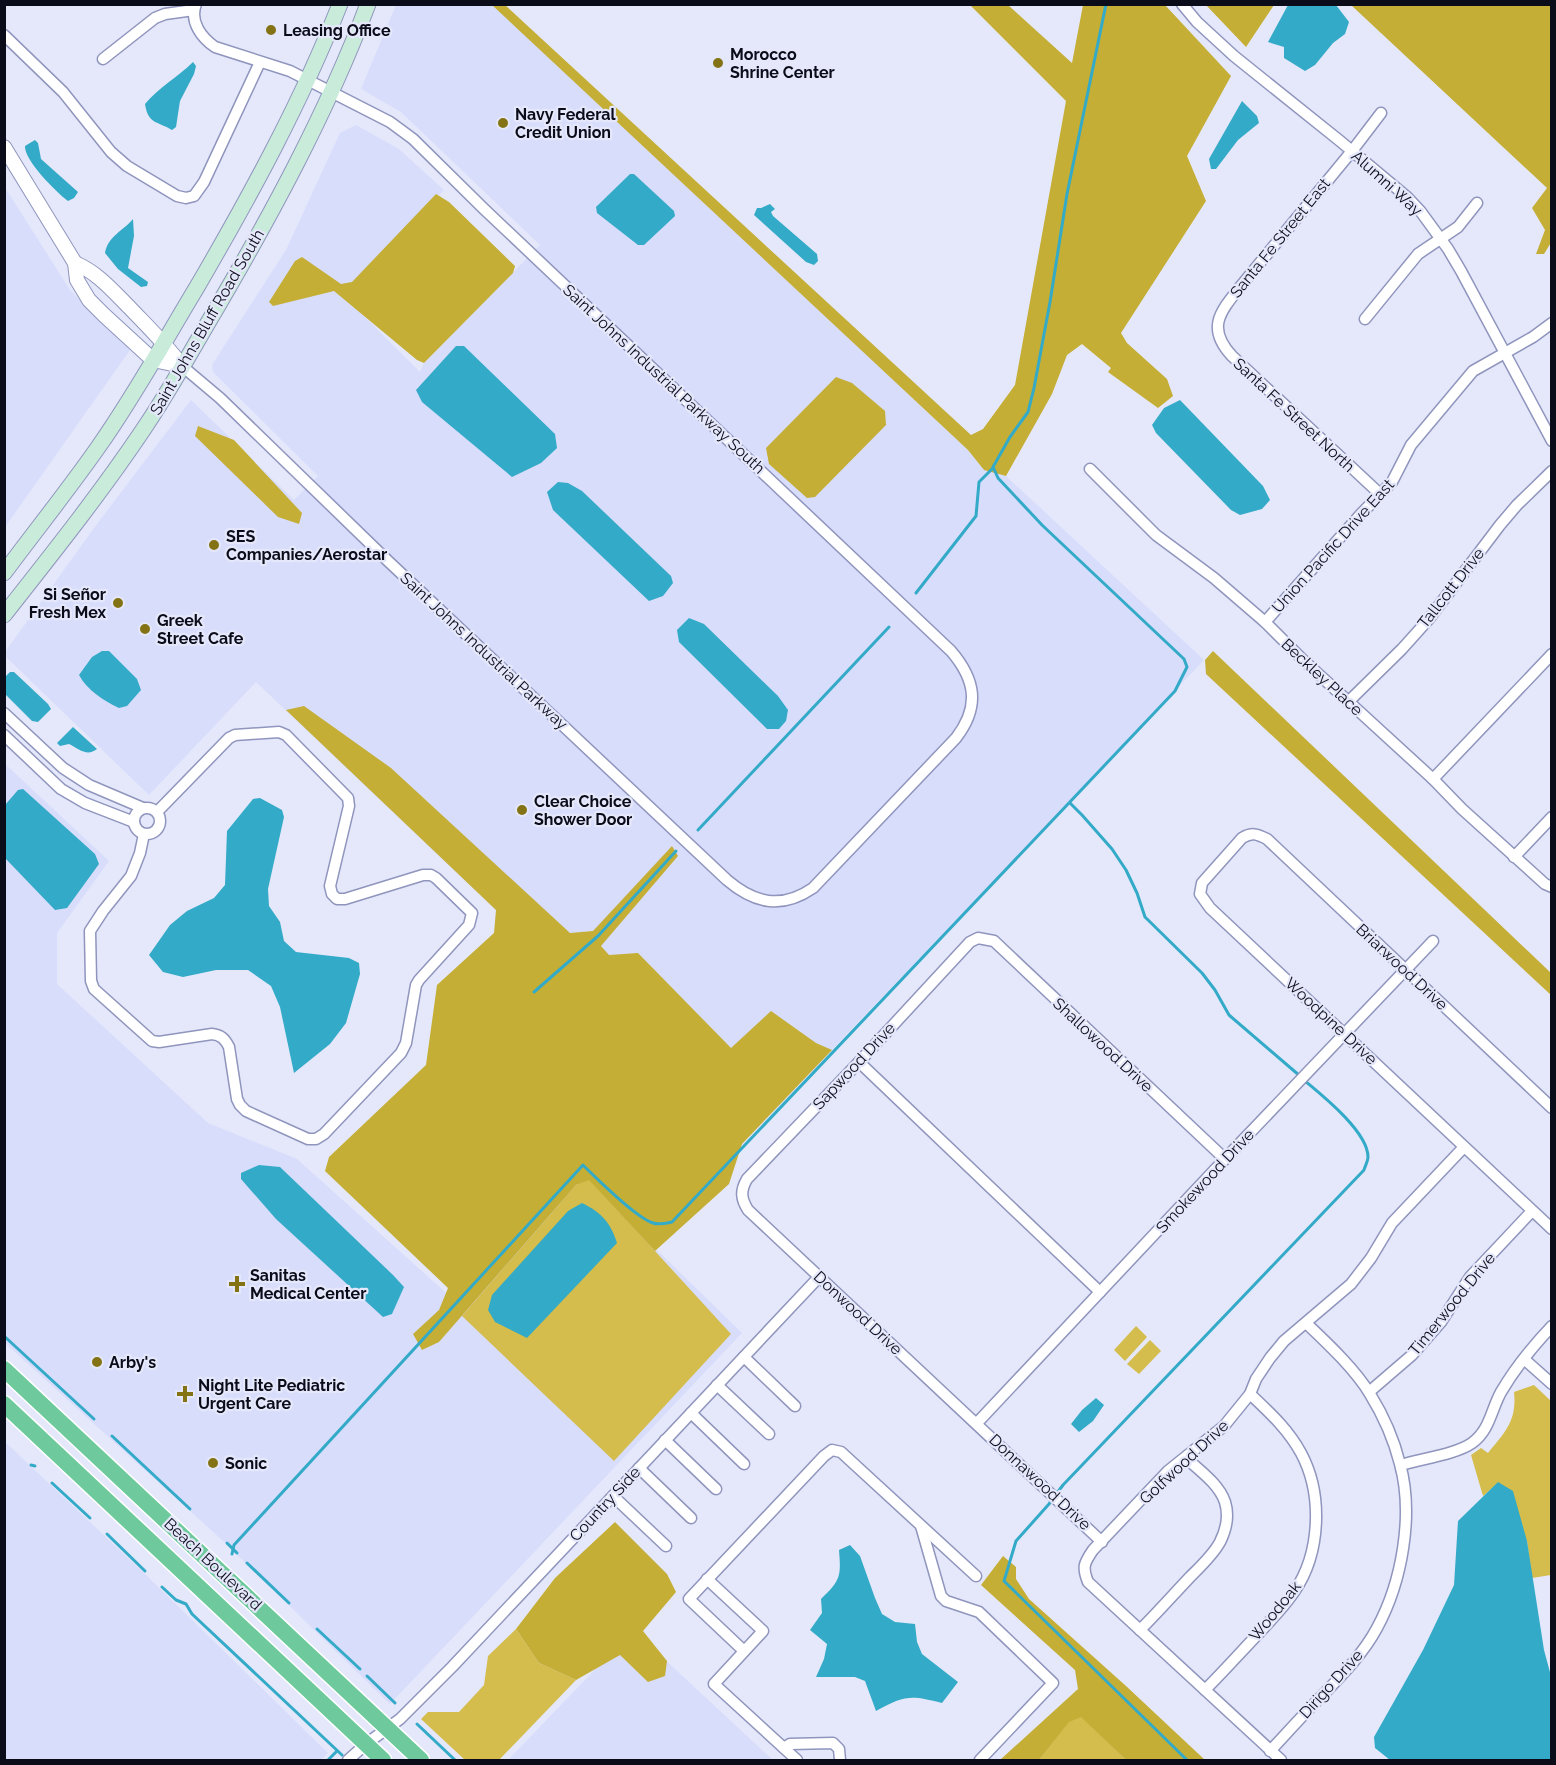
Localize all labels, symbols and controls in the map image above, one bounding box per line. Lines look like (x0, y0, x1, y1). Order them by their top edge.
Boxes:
place label: Leasing Office (283, 21, 391, 40)
marker: Leasing Office (264, 23, 278, 37)
place label: Morocco Shrine Center (730, 45, 835, 82)
marker: Morocco Shrine Center (711, 56, 725, 70)
place label: Navy Federal Credit Union (515, 105, 617, 142)
marker: Navy Federal Credit Union (496, 116, 510, 130)
street label: Alumni Way (1348, 146, 1427, 220)
street label: Santa Fe Street East (1226, 174, 1334, 302)
street label: Saint Johns Bluff Road South (146, 226, 268, 418)
street label: Saint Johns Industrial Parkway South (559, 280, 769, 478)
street label: Santa Fe Street North (1229, 354, 1359, 476)
street label: Union Pacific Drive East (1268, 475, 1398, 617)
place label: SES Companies/Aerostar (226, 527, 387, 564)
marker: SES Companies/Aerostar (207, 538, 221, 552)
street label: Tallcott Drive (1414, 544, 1488, 632)
street label: Saint Johns Industrial Parkway (396, 568, 572, 734)
place label: Si Señor Fresh Mex (29, 585, 106, 622)
marker: Si Señor Fresh Mex (111, 596, 125, 610)
place label: Greek Street Cafe (157, 611, 244, 648)
marker: Greek Street Cafe (138, 622, 152, 636)
street label: Beckley Place (1277, 634, 1367, 720)
place label: Clear Choice Shower Door (534, 792, 632, 829)
marker: Clear Choice Shower Door (515, 803, 529, 817)
street label: Briarwood Drive (1352, 920, 1452, 1014)
street label: Woodpine Drive (1281, 973, 1381, 1069)
street label: Shallowood Drive (1049, 994, 1157, 1096)
street label: Sapwood Drive (809, 1019, 899, 1113)
street label: Smokewood Drive (1152, 1125, 1258, 1237)
street label: Timerwood Drive (1405, 1249, 1499, 1359)
place label: Sanitas Medical Center (250, 1266, 366, 1303)
street label: Donwood Drive (810, 1267, 906, 1359)
marker: Sanitas Medical Center (228, 1275, 246, 1293)
place label: Arby's (109, 1353, 156, 1372)
marker: Arby's (90, 1355, 104, 1369)
place label: Night Lite Pediatric Urgent Care (198, 1376, 345, 1413)
marker: Night Lite Pediatric Urgent Care (176, 1385, 194, 1403)
street label: Golfwood Drive (1136, 1416, 1232, 1508)
street label: Donnawood Drive (985, 1430, 1095, 1534)
place label: Sonic (225, 1454, 267, 1473)
marker: Sonic (206, 1456, 220, 1470)
street label: Country Side (566, 1463, 644, 1545)
street label: Beach Boulevard (160, 1514, 266, 1614)
street label: Woodoak (1245, 1577, 1305, 1645)
street label: Dirigo Drive (1295, 1646, 1367, 1722)

